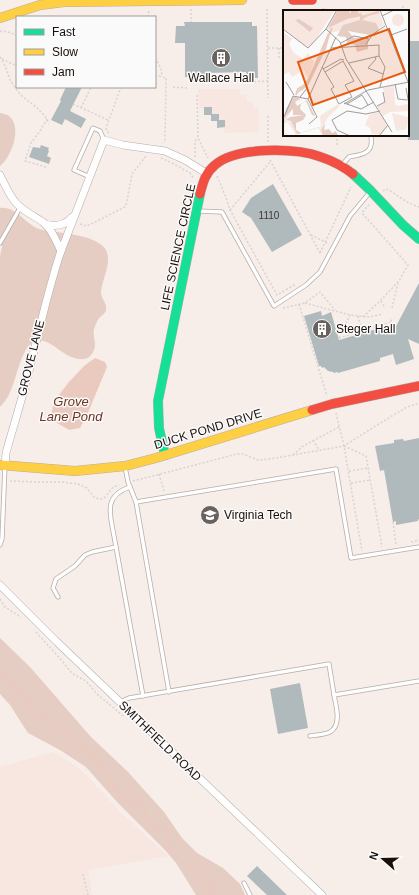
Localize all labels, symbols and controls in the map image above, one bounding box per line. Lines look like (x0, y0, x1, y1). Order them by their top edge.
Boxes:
inset map (283, 10, 409, 136)
legend (16, 16, 156, 88)
text: Fast (52, 25, 76, 39)
text: Slow (52, 45, 78, 59)
building icon: Wallace Hall (210, 47, 232, 69)
text: Jam (52, 65, 75, 79)
place label: Wallace Hall (188, 71, 254, 85)
street label: LIFE SCIENCE CIRCLE (158, 182, 198, 312)
house number: 1110 (259, 210, 280, 221)
street label: GROVE LANE (15, 318, 47, 398)
building icon: Steger Hall (311, 318, 333, 340)
place label: Steger Hall (336, 322, 395, 336)
water label: Grove Lane Pond (40, 394, 103, 424)
street label: DUCK POND DRIVE (152, 406, 264, 452)
school or university icon: Virginia Tech (199, 504, 221, 526)
place label: Virginia Tech (224, 508, 292, 522)
street label: SMITHFIELD ROAD (116, 698, 204, 784)
north arrow (363, 839, 403, 879)
text: N (367, 850, 381, 861)

